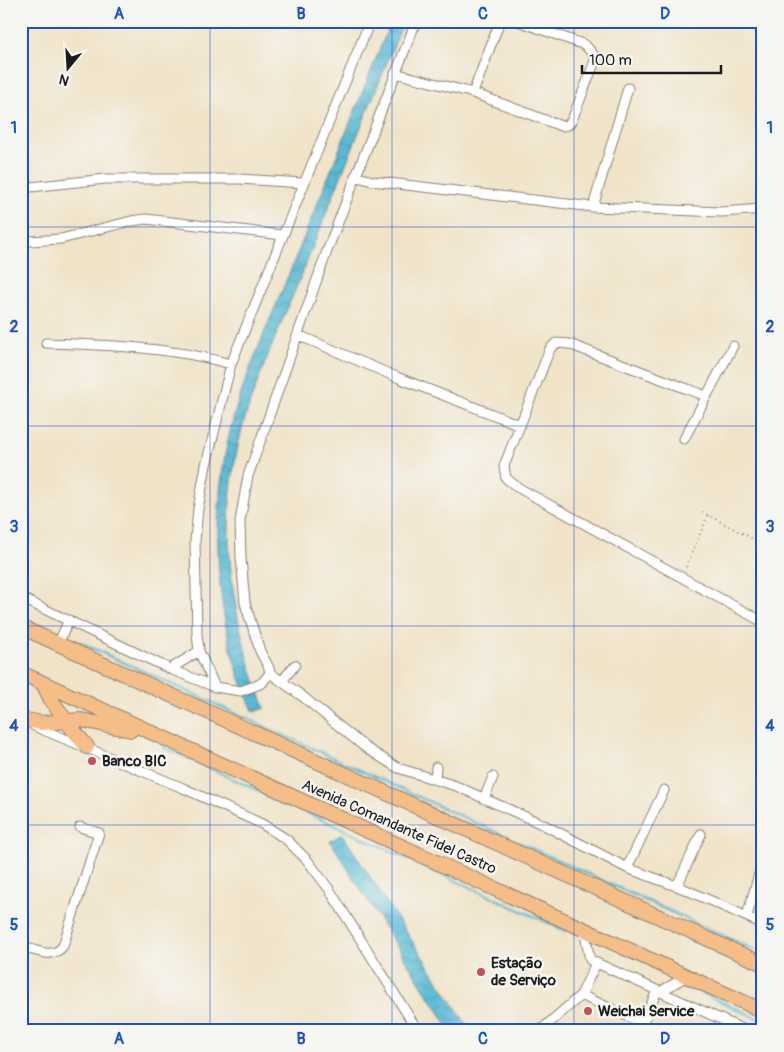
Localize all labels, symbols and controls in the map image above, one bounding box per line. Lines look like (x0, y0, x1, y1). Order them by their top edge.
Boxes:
text: A (114, 4, 125, 24)
text: B (296, 4, 306, 24)
text: C (478, 4, 488, 24)
text: D (660, 4, 670, 24)
north arrow (42, 42, 92, 92)
scale bar (582, 42, 720, 74)
text: 100 m (589, 51, 632, 70)
text: N (57, 70, 71, 89)
text: 1 (11, 118, 17, 138)
text: 1 (767, 118, 773, 138)
text: 2 (10, 317, 19, 337)
text: 2 (766, 317, 775, 337)
text: 3 (10, 517, 19, 537)
text: 3 (766, 517, 775, 537)
text: 4 (9, 716, 19, 736)
text: 4 (765, 716, 775, 736)
place label: Banco BIC (102, 752, 166, 771)
marker: Banco BIC (86, 755, 98, 767)
street label: Avenida Comandante Fidel Castro (299, 775, 499, 879)
text: 5 (10, 915, 19, 935)
text: 5 (766, 915, 775, 935)
place label: Estação de Serviço (491, 954, 556, 990)
marker: Estação de Serviço (475, 966, 487, 978)
place label: Weichai Service (598, 1002, 695, 1021)
marker: Weichai Service (582, 1005, 594, 1017)
text: A (114, 1029, 125, 1049)
text: B (296, 1029, 306, 1049)
text: C (478, 1029, 488, 1049)
text: D (660, 1029, 670, 1049)

